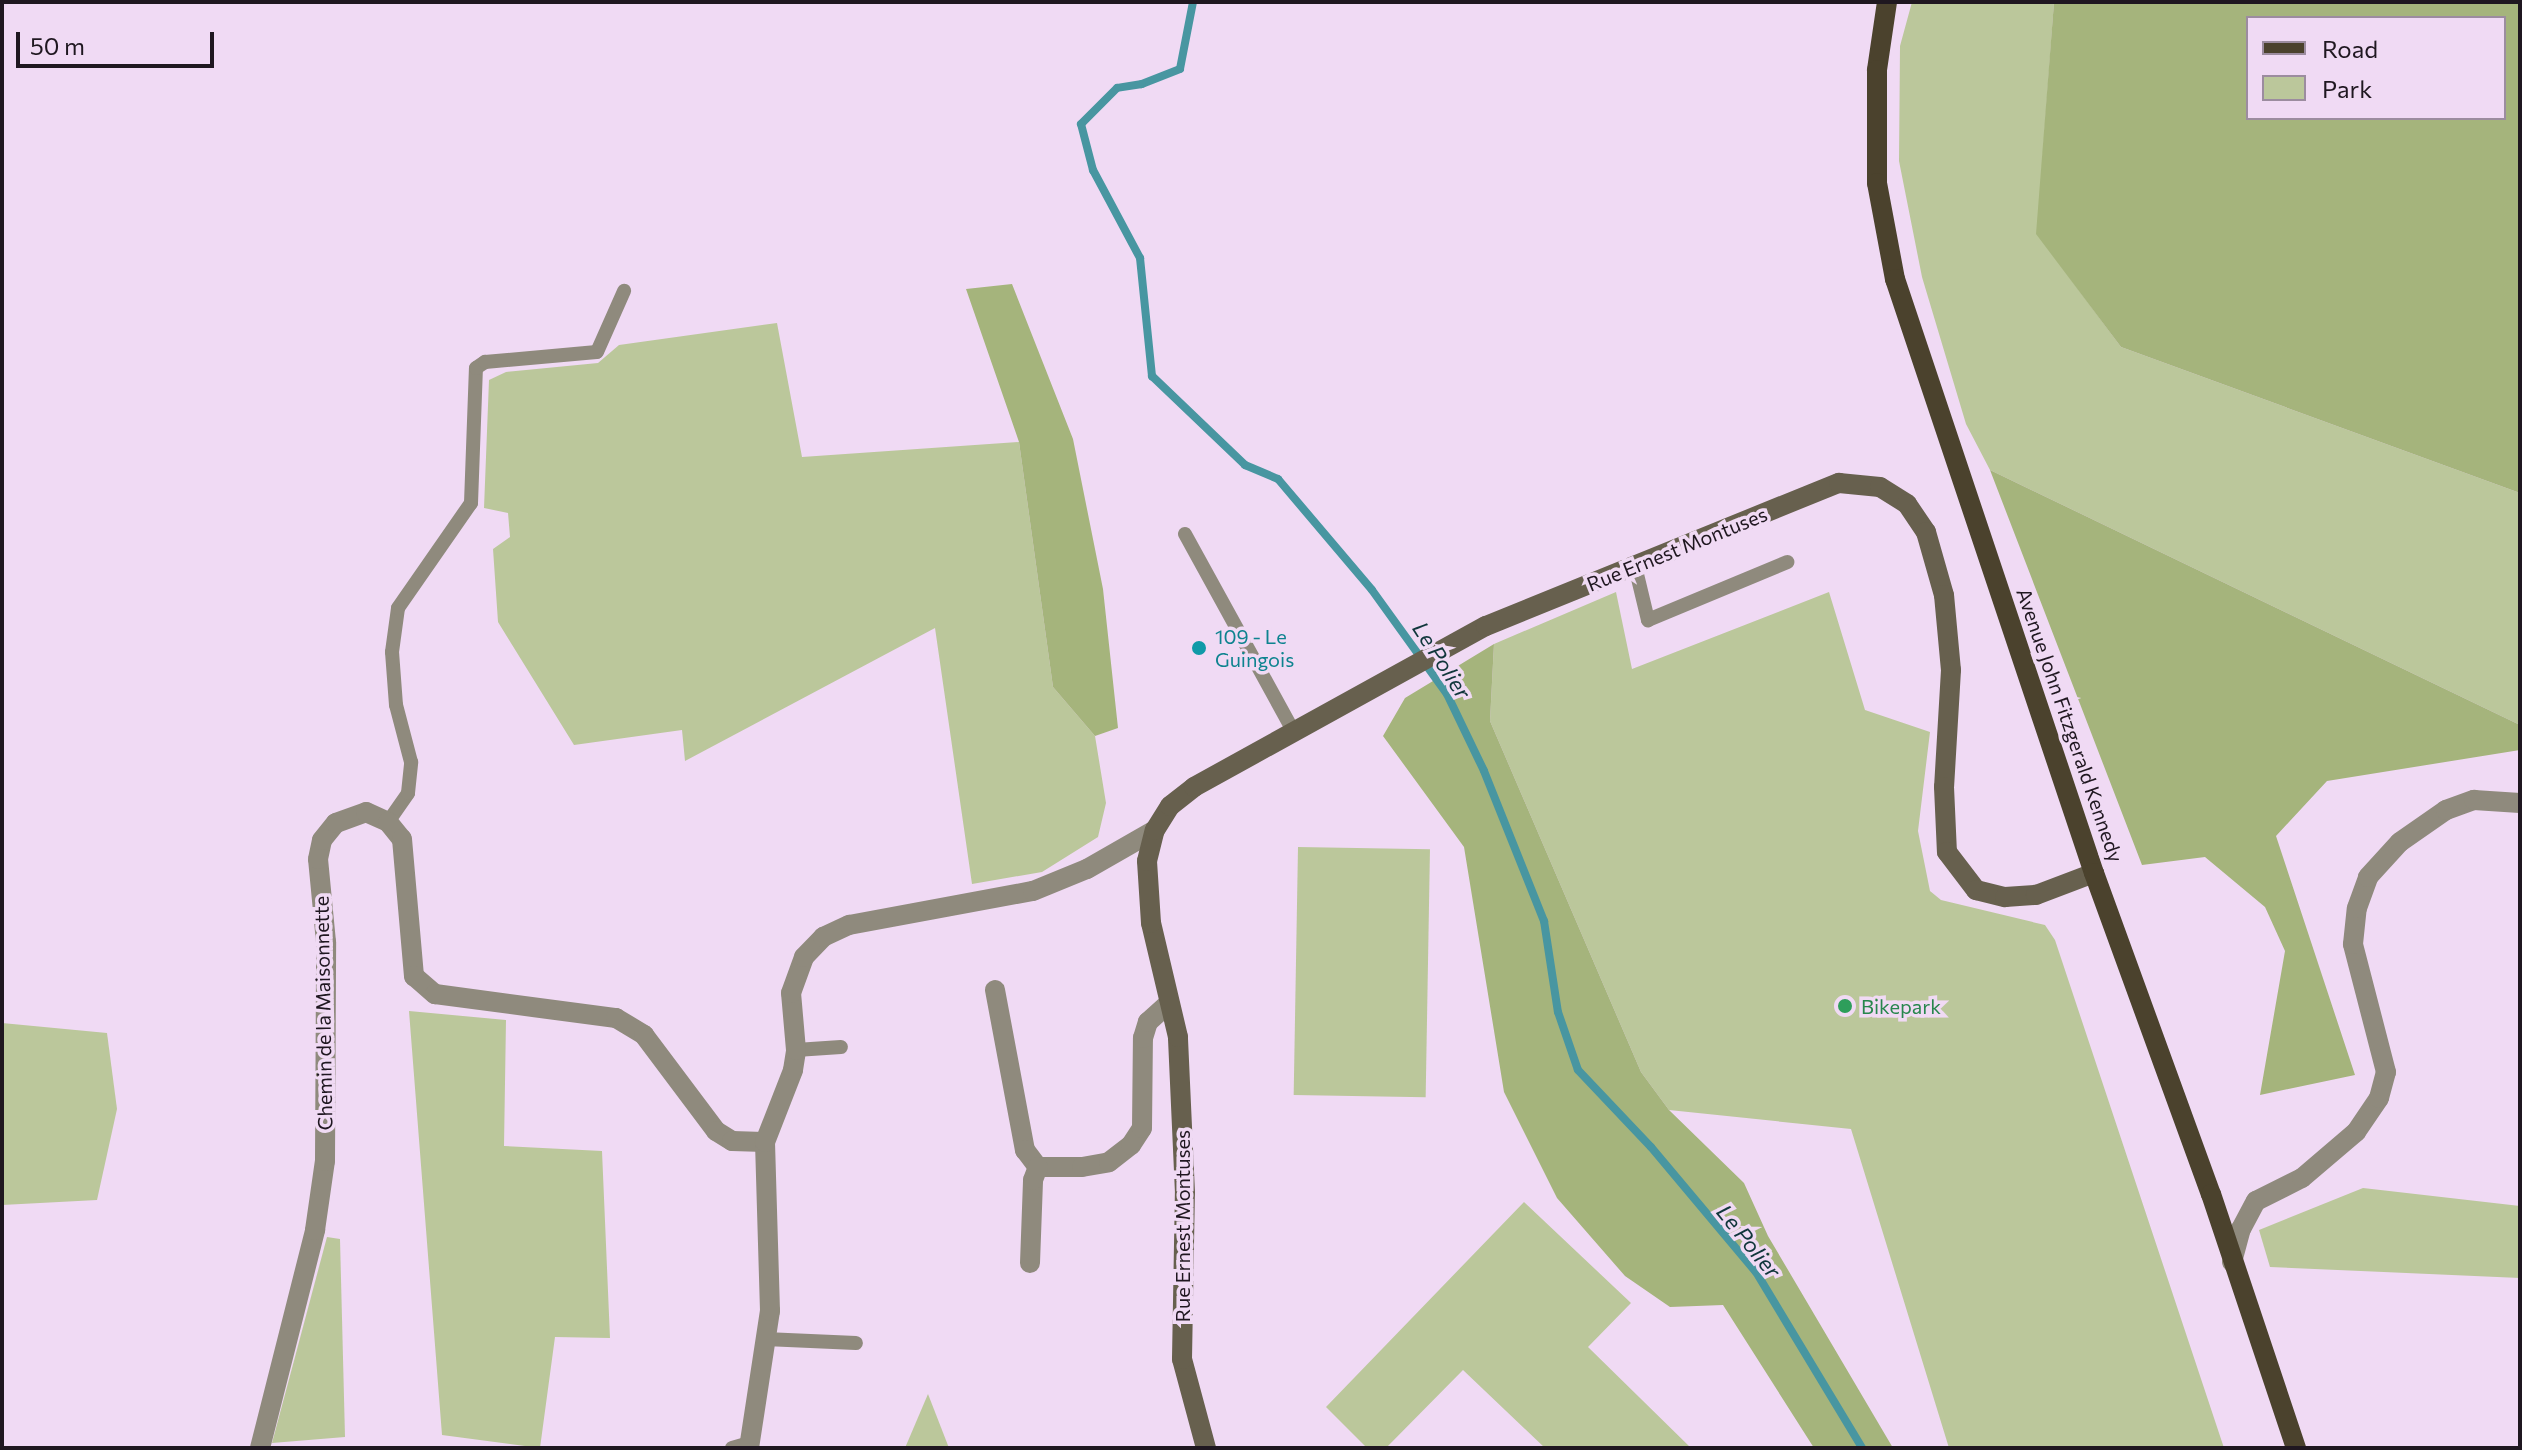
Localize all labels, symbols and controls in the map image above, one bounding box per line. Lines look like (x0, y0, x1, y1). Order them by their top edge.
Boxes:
scale bar (20, 16, 218, 66)
legend (2246, 16, 2506, 120)
text: 50 m (30, 31, 85, 60)
text: Road (2322, 34, 2378, 63)
text: Park (2322, 74, 2372, 103)
street label: Rue Ernest Montuses (1583, 502, 1771, 596)
street label: Avenue John Fitzgerald Kennedy (2012, 585, 2128, 865)
water label: Le Polier (1407, 616, 1477, 704)
place label: 109 - Le Guingois (1215, 624, 1294, 671)
marker: 109 - Le Guingois (1190, 639, 1208, 657)
street label: Chemin de la Maisonnette (309, 895, 337, 1131)
place label: Bikepark (1861, 994, 1941, 1018)
marker: Bikepark (1836, 997, 1854, 1015)
street label: Rue Ernest Montuses (1170, 1130, 1194, 1322)
water label: Le Polier (1711, 1199, 1787, 1283)

